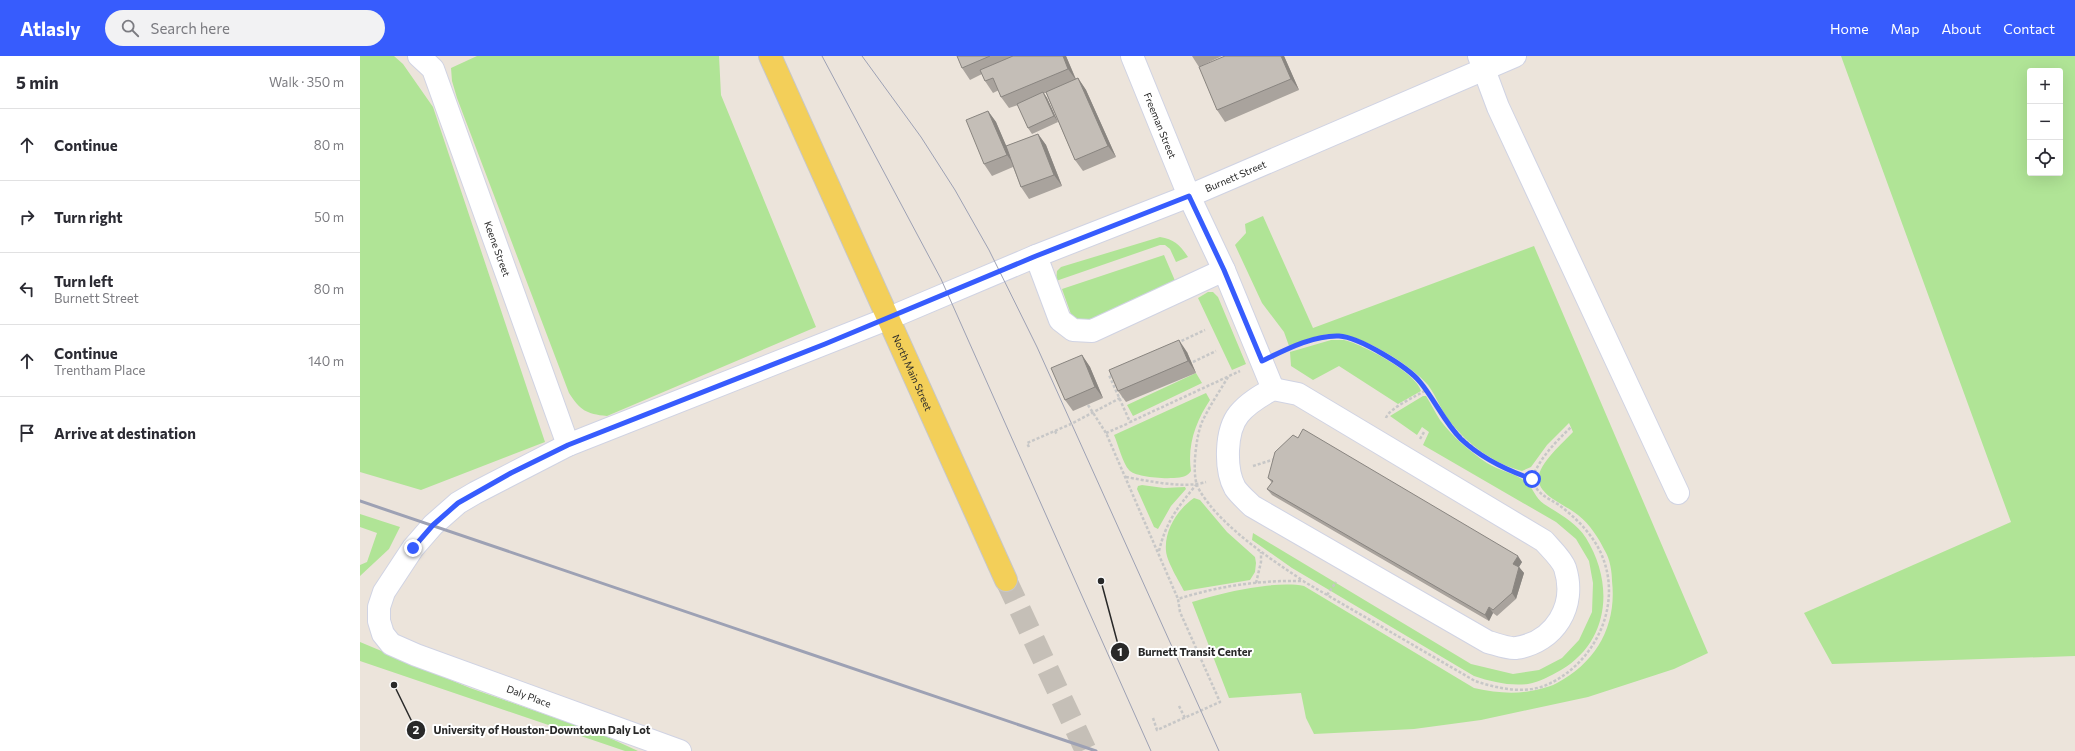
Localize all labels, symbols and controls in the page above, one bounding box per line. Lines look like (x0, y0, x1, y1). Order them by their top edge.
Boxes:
search box (105, 10, 385, 46)
text: Atlasly (20, 17, 81, 40)
icon: search (119, 17, 141, 39)
text: Search here (151, 19, 230, 37)
text: Home (1830, 20, 1869, 37)
text: Map (1891, 20, 1919, 37)
text: About (1941, 20, 1981, 37)
text: Contact (2003, 20, 2055, 37)
map controls (2027, 68, 2063, 176)
button: + (2027, 68, 2063, 104)
text: 5 min (16, 72, 59, 93)
text: Walk · 350 m (269, 74, 344, 90)
street label: Freeman Street (1142, 91, 1179, 160)
button: − (2027, 104, 2063, 140)
icon: ahead (16, 134, 38, 156)
text: Continue (54, 136, 118, 154)
text: 80 m (314, 137, 344, 153)
button: locate (2027, 140, 2063, 176)
street label: Burnett Street (1203, 158, 1268, 194)
icon: right (16, 206, 38, 228)
text: Turn right (54, 208, 123, 226)
text: 50 m (314, 209, 344, 225)
street label: Keene Street (482, 219, 513, 278)
text: Turn left (54, 272, 113, 290)
icon: left (16, 278, 38, 300)
text: 80 m (314, 281, 344, 297)
text: Burnett Street (54, 290, 139, 306)
street label: North Main Street (890, 332, 935, 412)
text: Continue (54, 344, 118, 362)
icon: ahead (16, 350, 38, 372)
text: 140 m (308, 353, 344, 369)
text: Trentham Place (54, 362, 145, 378)
icon: arrive (16, 422, 38, 444)
text: Arrive at destination (54, 424, 196, 442)
route start (1523, 470, 1541, 488)
route end (404, 539, 422, 557)
callout: Burnett Transit Center (1110, 640, 1260, 663)
text: 1 (1117, 644, 1123, 658)
text: Burnett Transit Center (1138, 645, 1253, 658)
street label: Daly Place (505, 682, 553, 710)
callout: University of Houston-Downtown Daly Lot (406, 718, 659, 741)
text: 2 (413, 722, 420, 736)
text: University of Houston-Downtown Daly Lot (434, 723, 651, 736)

